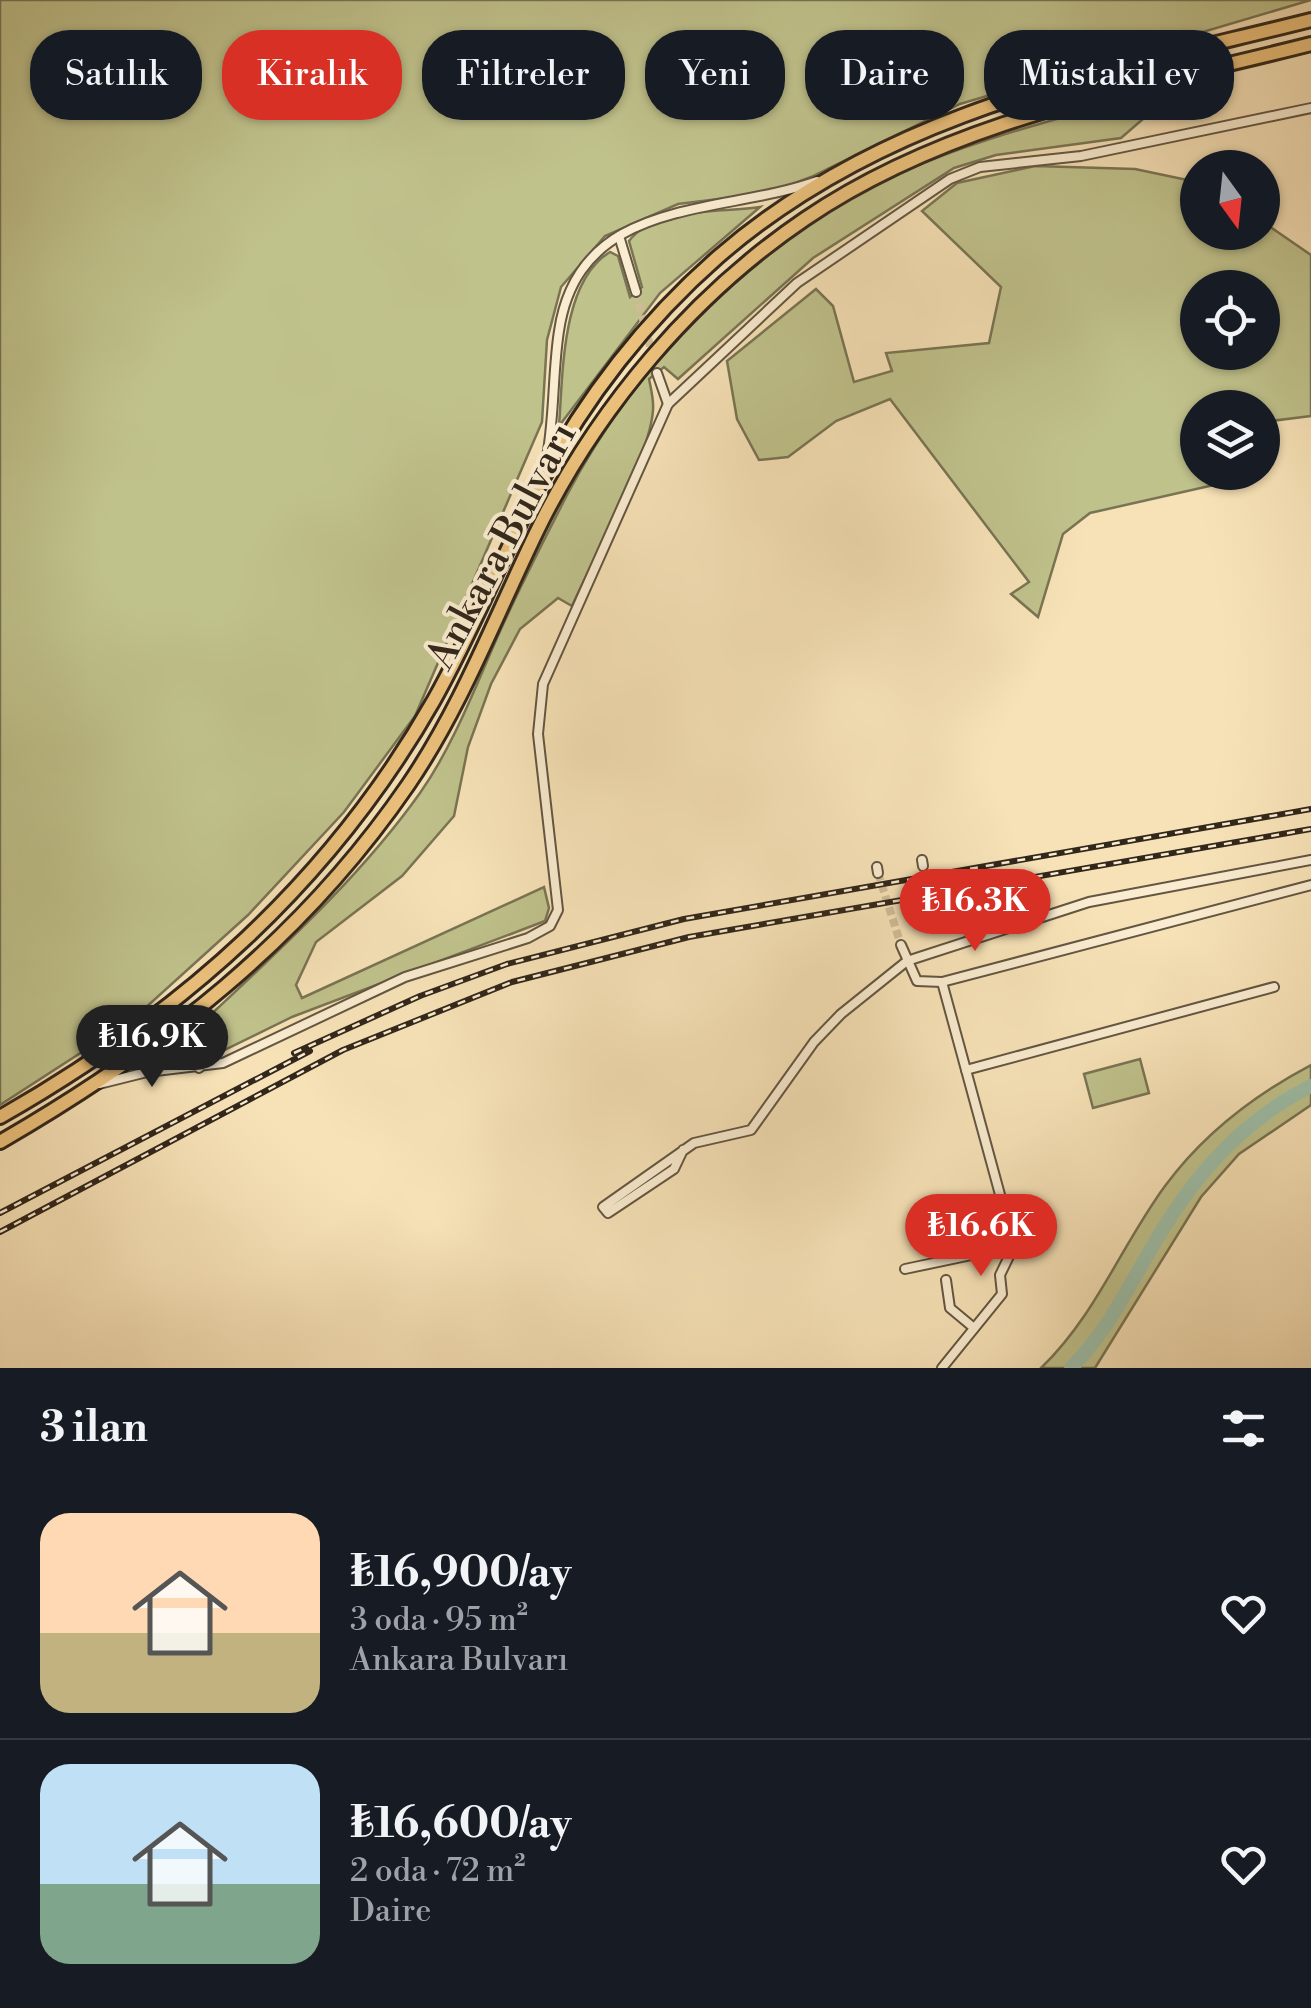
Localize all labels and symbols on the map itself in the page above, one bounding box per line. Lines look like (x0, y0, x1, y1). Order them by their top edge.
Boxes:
north arrow (1180, 150, 1280, 250)
street label: Ankara Bulvarı (415, 414, 588, 679)
pin: ₺16.3K (894, 869, 1056, 954)
pin: ₺16.9K (71, 1005, 233, 1090)
pin: ₺16.6K (900, 1194, 1062, 1279)

